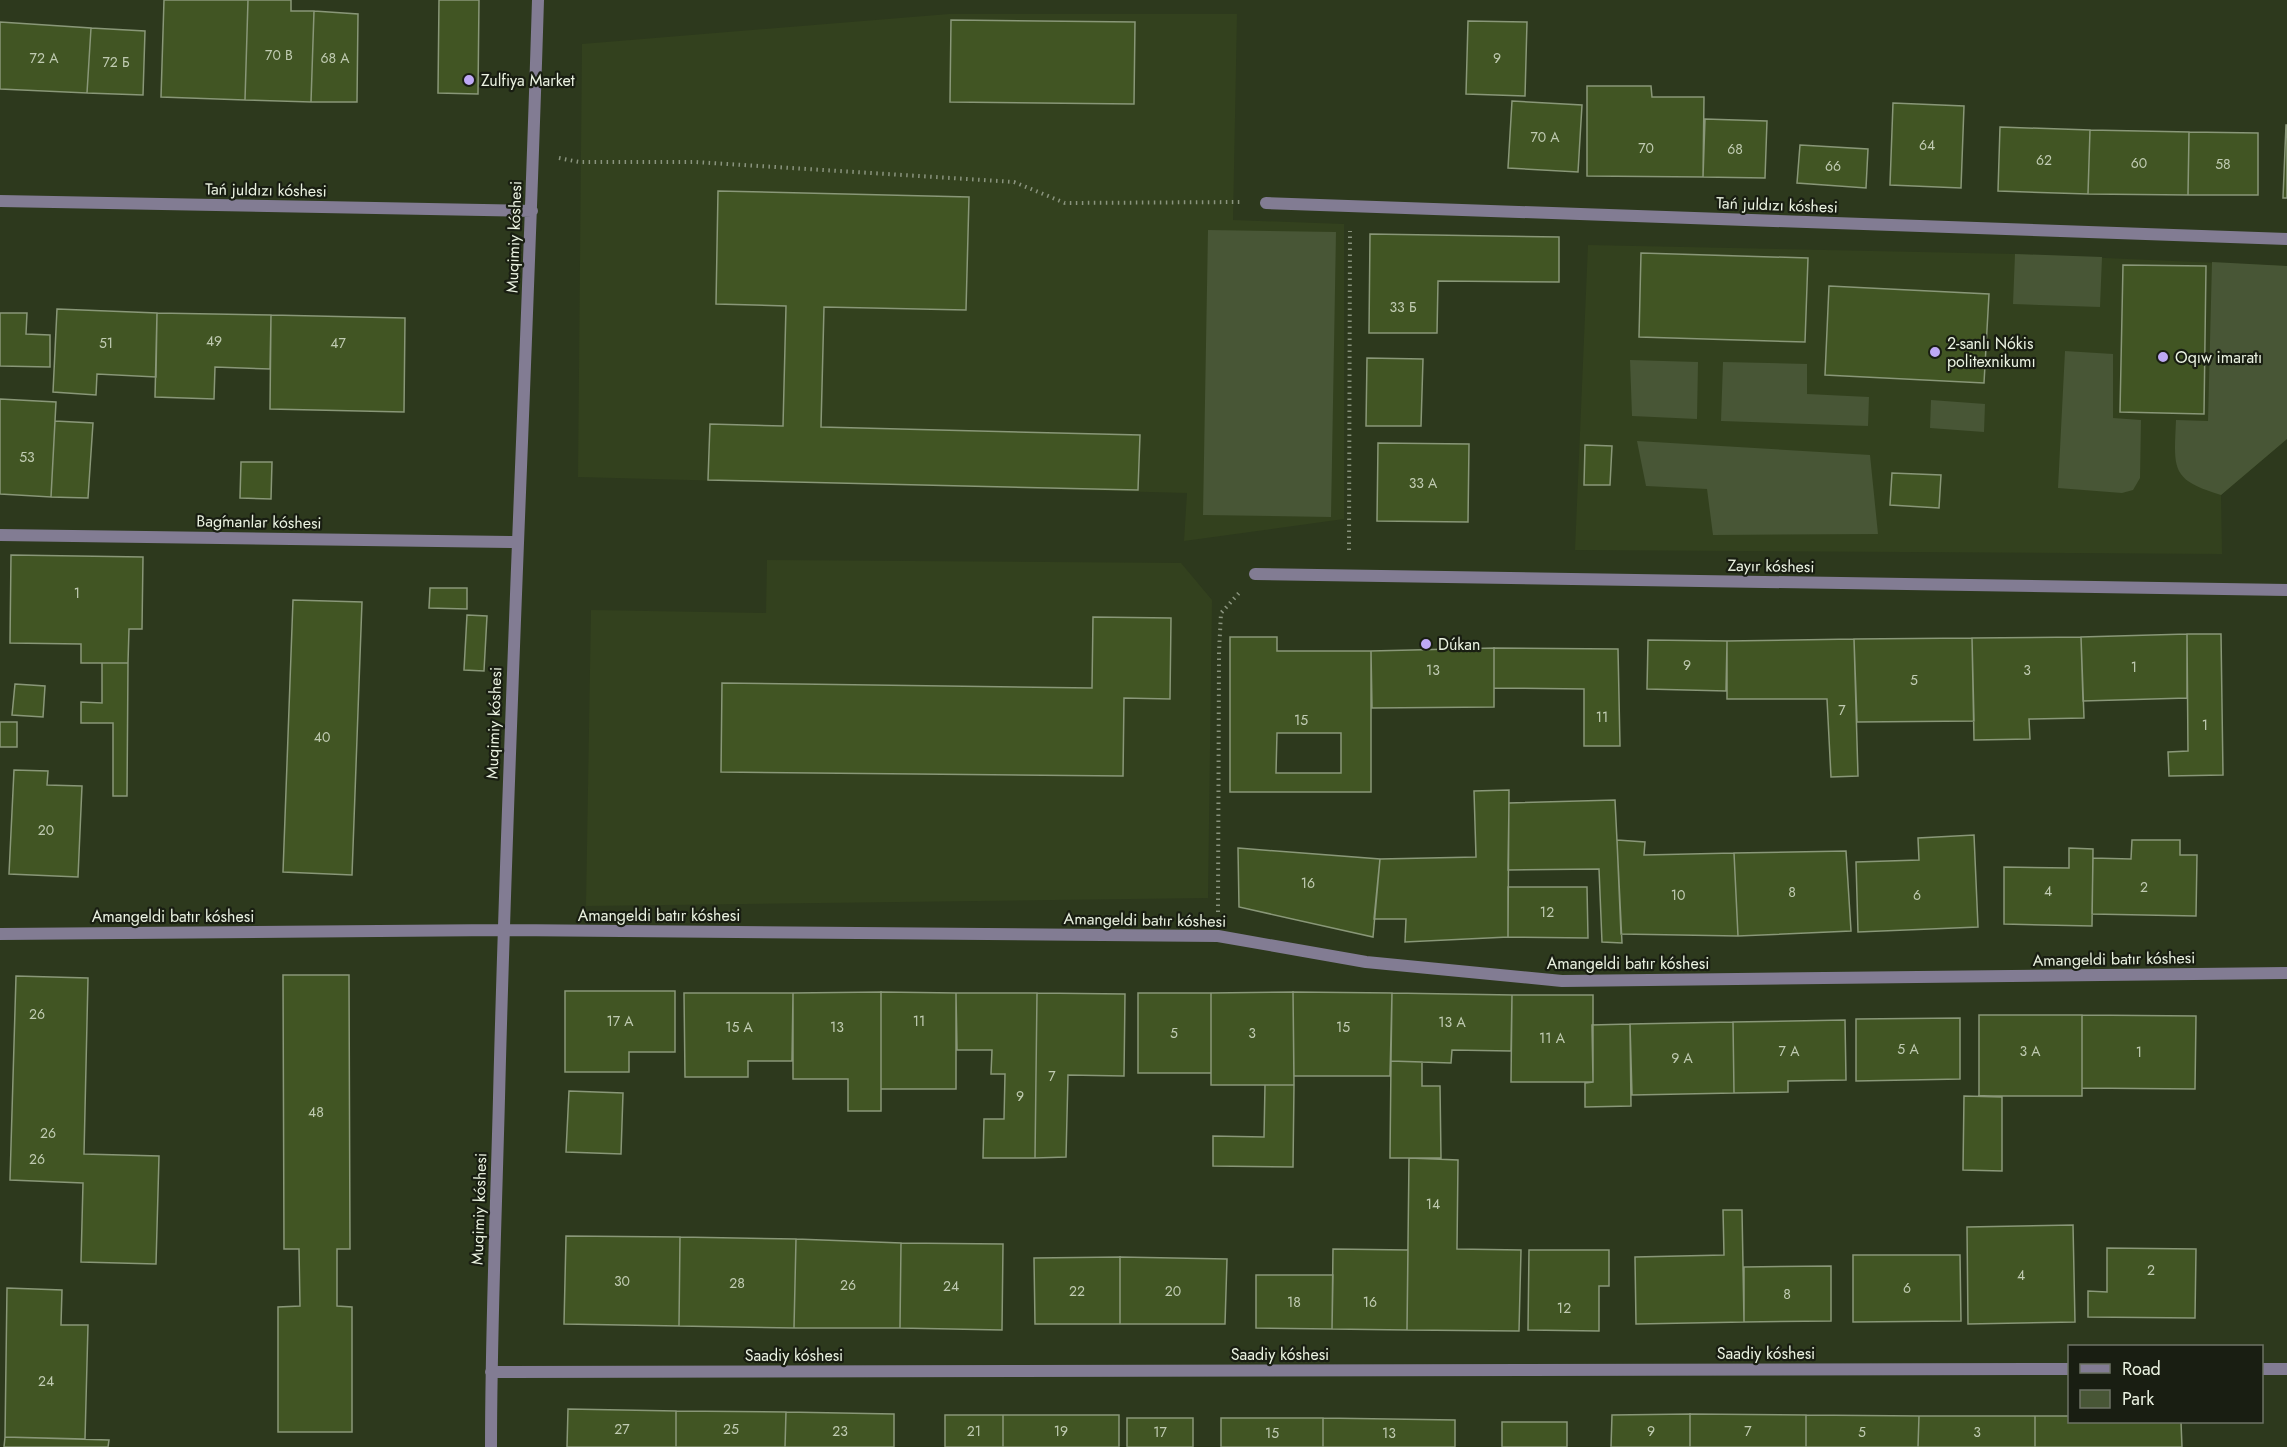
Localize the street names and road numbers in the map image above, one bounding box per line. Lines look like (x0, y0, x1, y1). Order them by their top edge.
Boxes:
street label: Tań juldızı kóshesi (205, 177, 327, 203)
street label: Muqimiy kóshesi (501, 180, 527, 294)
street label: Tań juldızı kóshesi (1716, 191, 1838, 219)
street label: Baǵmanlar kóshesi (196, 509, 322, 535)
street label: Zayır kóshesi (1727, 554, 1815, 578)
street label: Muqimiy kóshesi (481, 666, 507, 780)
street label: Amangeldi batır kóshesi (578, 904, 740, 927)
street label: Amangeldi batır kóshesi (92, 905, 254, 928)
street label: Amangeldi batır kóshesi (1064, 907, 1226, 933)
street label: Amangeldi batır kóshesi (2033, 946, 2195, 972)
street label: Amangeldi batır kóshesi (1547, 952, 1709, 975)
street label: Muqimiy kóshesi (466, 1152, 492, 1266)
street label: Saadiy kóshesi (1717, 1342, 1815, 1365)
street label: Saadiy kóshesi (1231, 1343, 1329, 1366)
street label: Saadiy kóshesi (745, 1344, 843, 1367)

